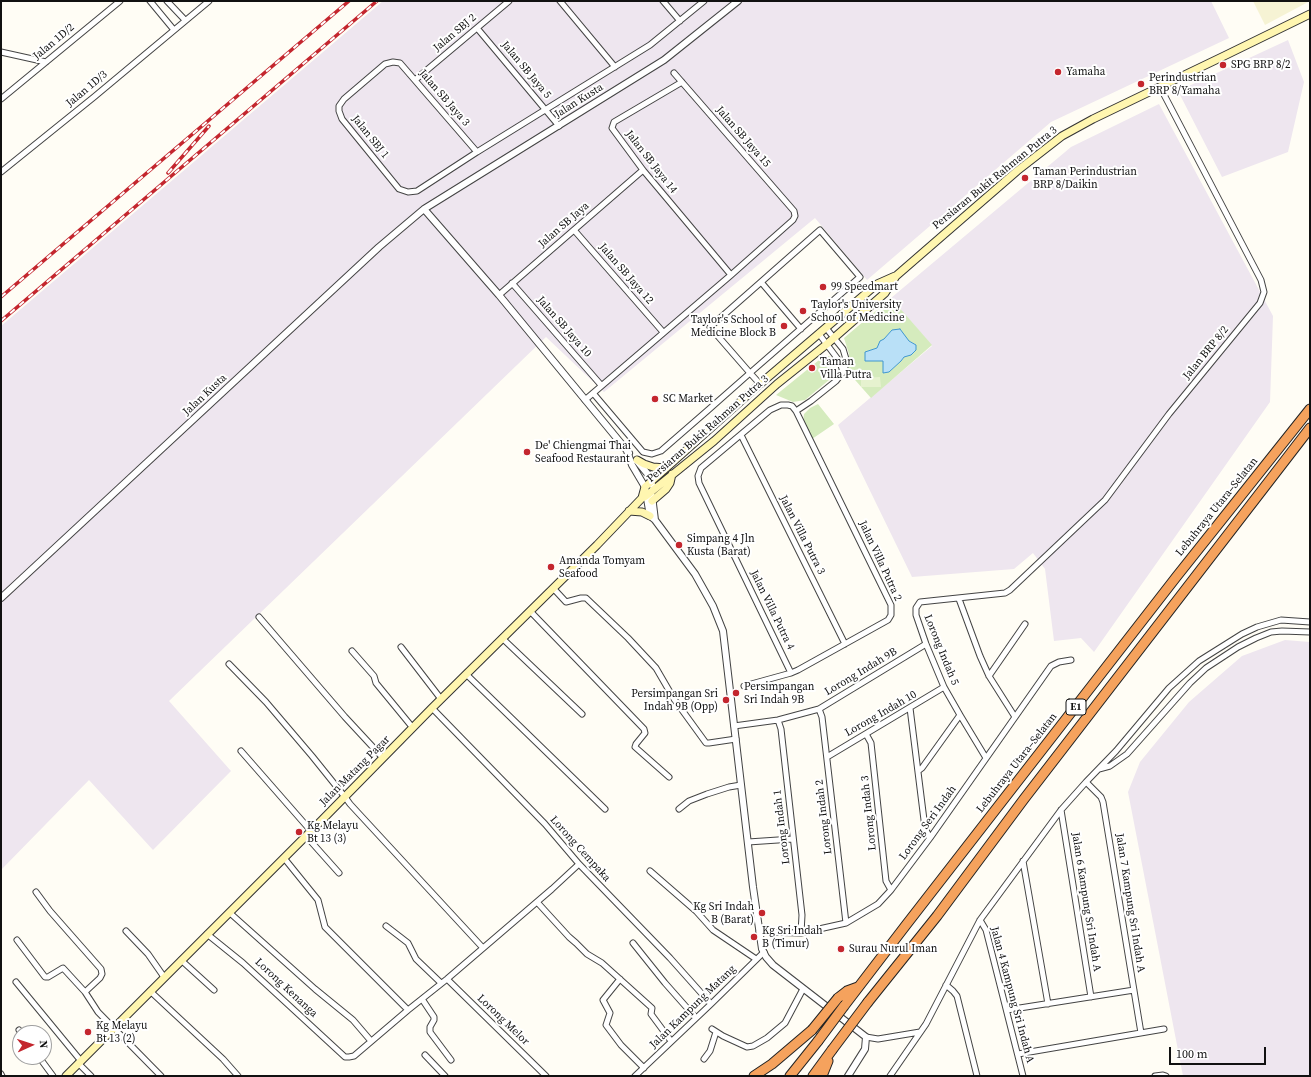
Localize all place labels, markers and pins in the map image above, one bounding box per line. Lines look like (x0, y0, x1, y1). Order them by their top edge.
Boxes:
place label: SPG BRP 8/2 (1231, 58, 1291, 72)
marker: SPG BRP 8/2 (1218, 60, 1228, 70)
place label: Yamaha (1066, 65, 1105, 79)
marker: Yamaha (1053, 67, 1063, 77)
place label: Perindustrian BRP 8/Yamaha (1149, 71, 1220, 97)
marker: Perindustrian BRP 8/Yamaha (1136, 79, 1146, 89)
place label: Taman Perindustrian BRP 8/Daikin (1033, 165, 1137, 191)
marker: Taman Perindustrian BRP 8/Daikin (1020, 173, 1030, 183)
place label: 99 Speedmart (831, 280, 898, 294)
marker: 99 Speedmart (818, 282, 828, 292)
place label: Taylor's University School of Medicine (811, 298, 905, 324)
marker: Taylor's University School of Medicine (798, 306, 808, 316)
place label: Taylor's School of Medicine Block B (691, 313, 776, 339)
marker: Taylor's School of Medicine Block B (779, 321, 789, 331)
place label: Taman Villa Putra (820, 355, 872, 381)
marker: Taman Villa Putra (807, 363, 817, 373)
place label: SC Market (663, 392, 713, 406)
marker: SC Market (650, 394, 660, 404)
place label: De' Chiengmai Thai Seafood Restaurant (535, 439, 631, 465)
marker: De' Chiengmai Thai Seafood Restaurant (522, 447, 532, 457)
place label: Simpang 4 Jln Kusta (Barat) (687, 532, 755, 558)
marker: Simpang 4 Jln Kusta (Barat) (674, 540, 684, 550)
place label: Amanda Tomyam Seafood (559, 554, 645, 580)
marker: Amanda Tomyam Seafood (546, 562, 556, 572)
place label: Persimpangan Sri Indah 9B (744, 680, 815, 706)
place label: Persimpangan Sri Indah 9B (Opp) (631, 687, 718, 713)
marker: Persimpangan Sri Indah 9B (731, 688, 741, 698)
marker: Persimpangan Sri Indah 9B (Opp) (721, 695, 731, 705)
place label: Kg Melayu Bt 13 (3) (307, 819, 358, 845)
marker: Kg Melayu Bt 13 (3) (294, 827, 304, 837)
place label: Kg Sri Indah B (Barat) (693, 900, 754, 926)
marker: Kg Sri Indah B (Barat) (757, 908, 767, 918)
place label: Kg Sri Indah B (Timur) (762, 924, 823, 950)
marker: Kg Sri Indah B (Timur) (749, 932, 759, 942)
place label: Surau Nurul Iman (849, 942, 937, 956)
marker: Surau Nurul Iman (836, 944, 846, 954)
place label: Kg Melayu Bt 13 (2) (96, 1019, 147, 1045)
marker: Kg Melayu Bt 13 (2) (83, 1027, 93, 1037)

